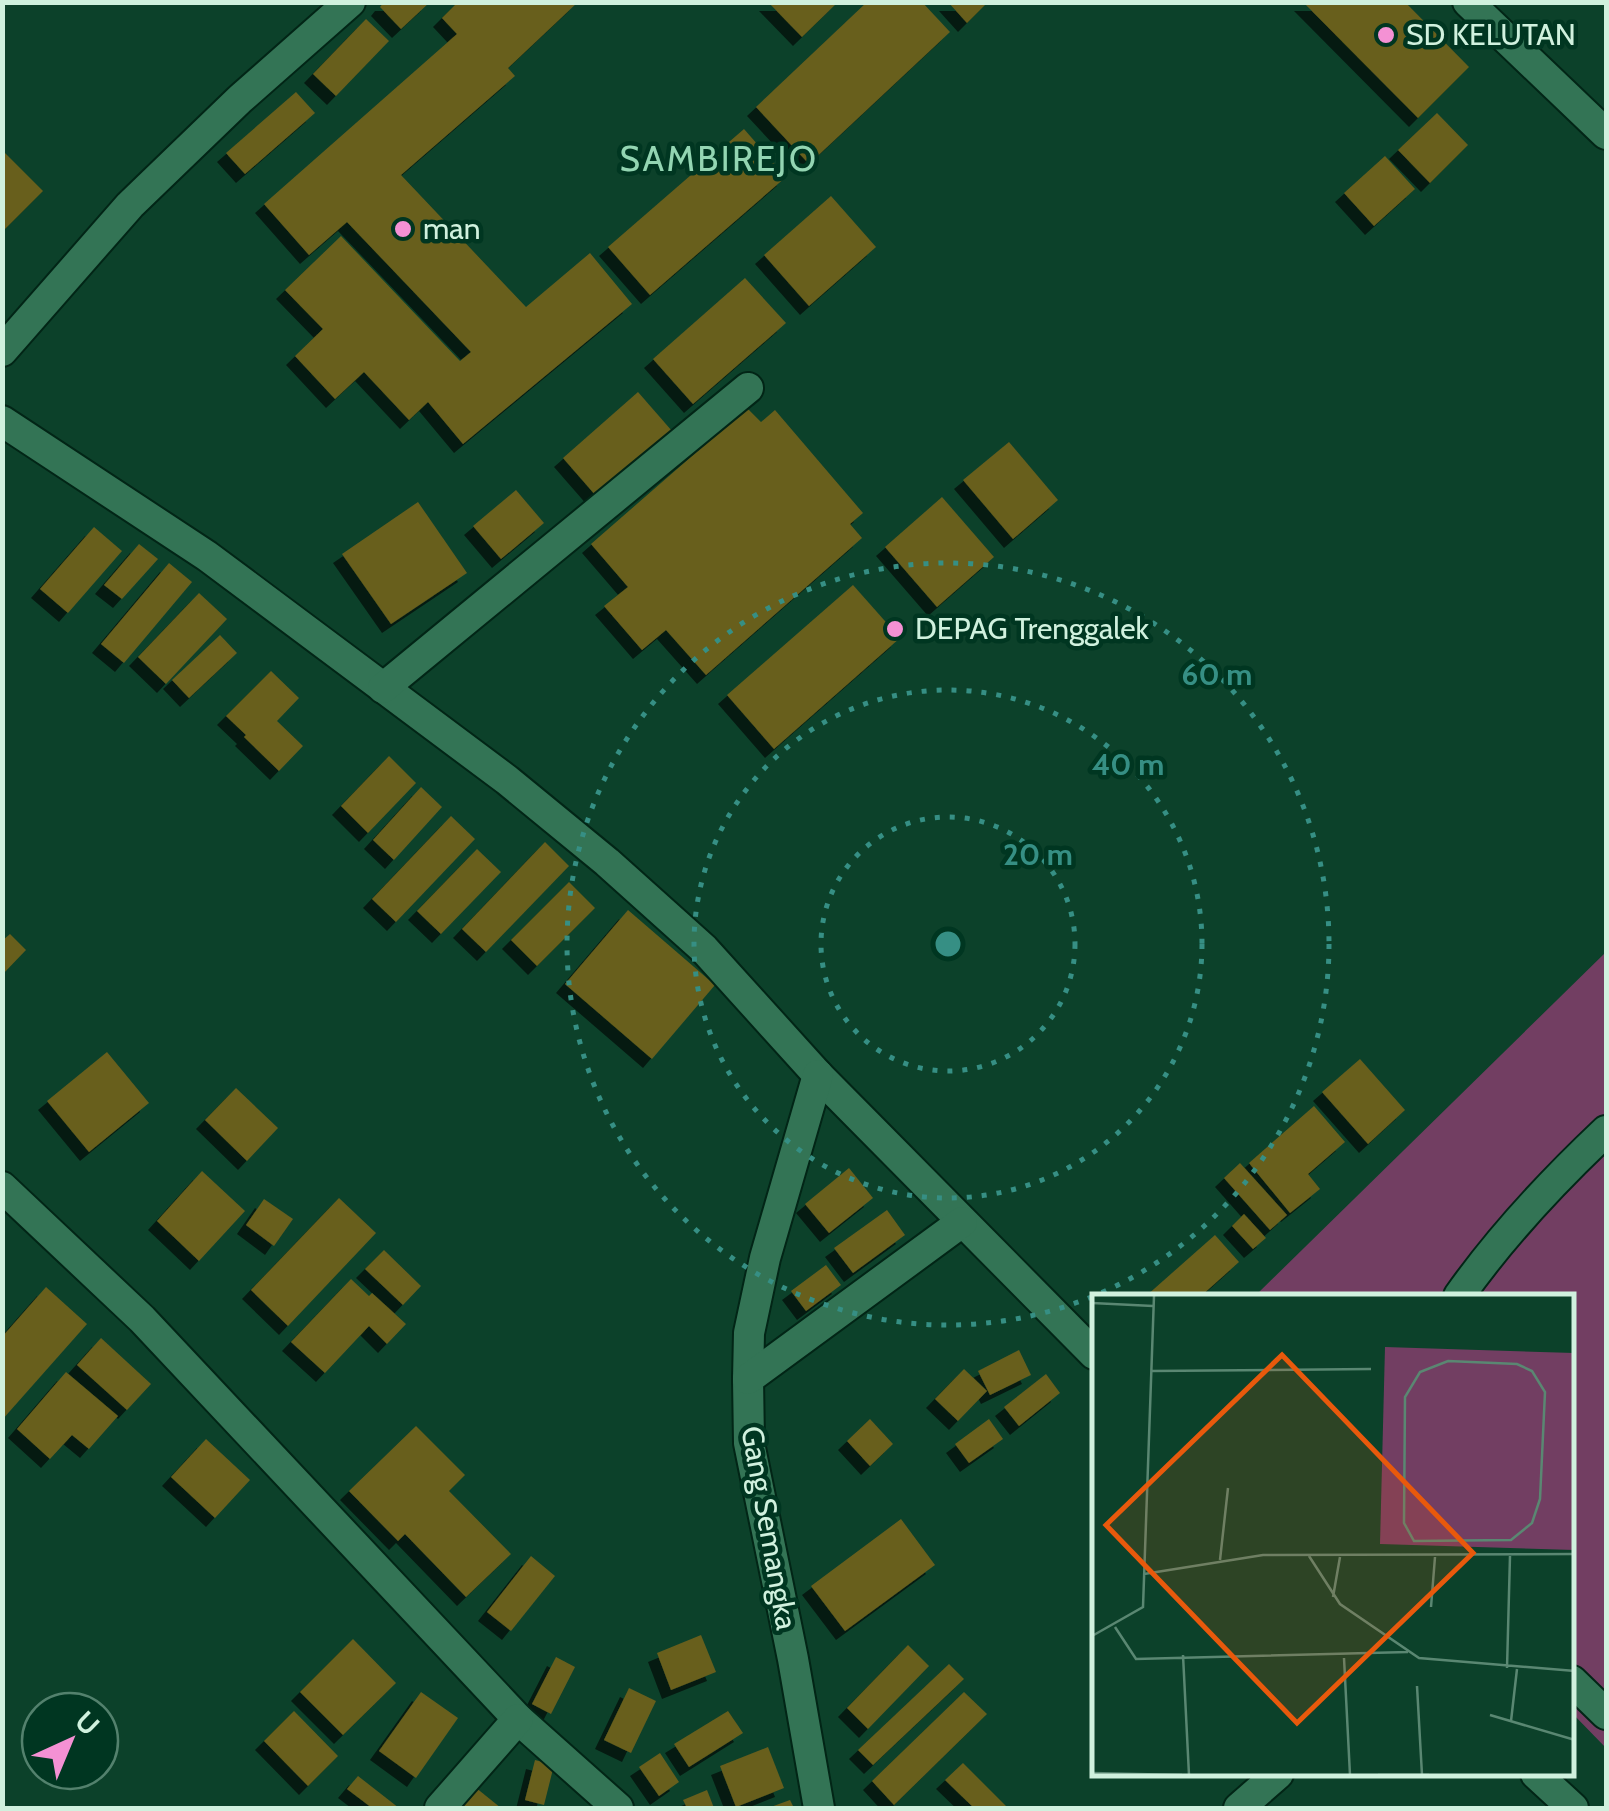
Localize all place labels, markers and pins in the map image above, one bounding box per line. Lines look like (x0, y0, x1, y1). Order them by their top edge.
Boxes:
place label: SD KELUTAN (1406, 16, 1576, 53)
marker: SD KELUTAN (1375, 24, 1397, 46)
place label: man (423, 210, 480, 247)
marker: man (392, 218, 414, 240)
place label: DEPAG Trenggalek (915, 610, 1150, 647)
marker: DEPAG Trenggalek (884, 618, 906, 640)
centre of rings (930, 926, 966, 962)

